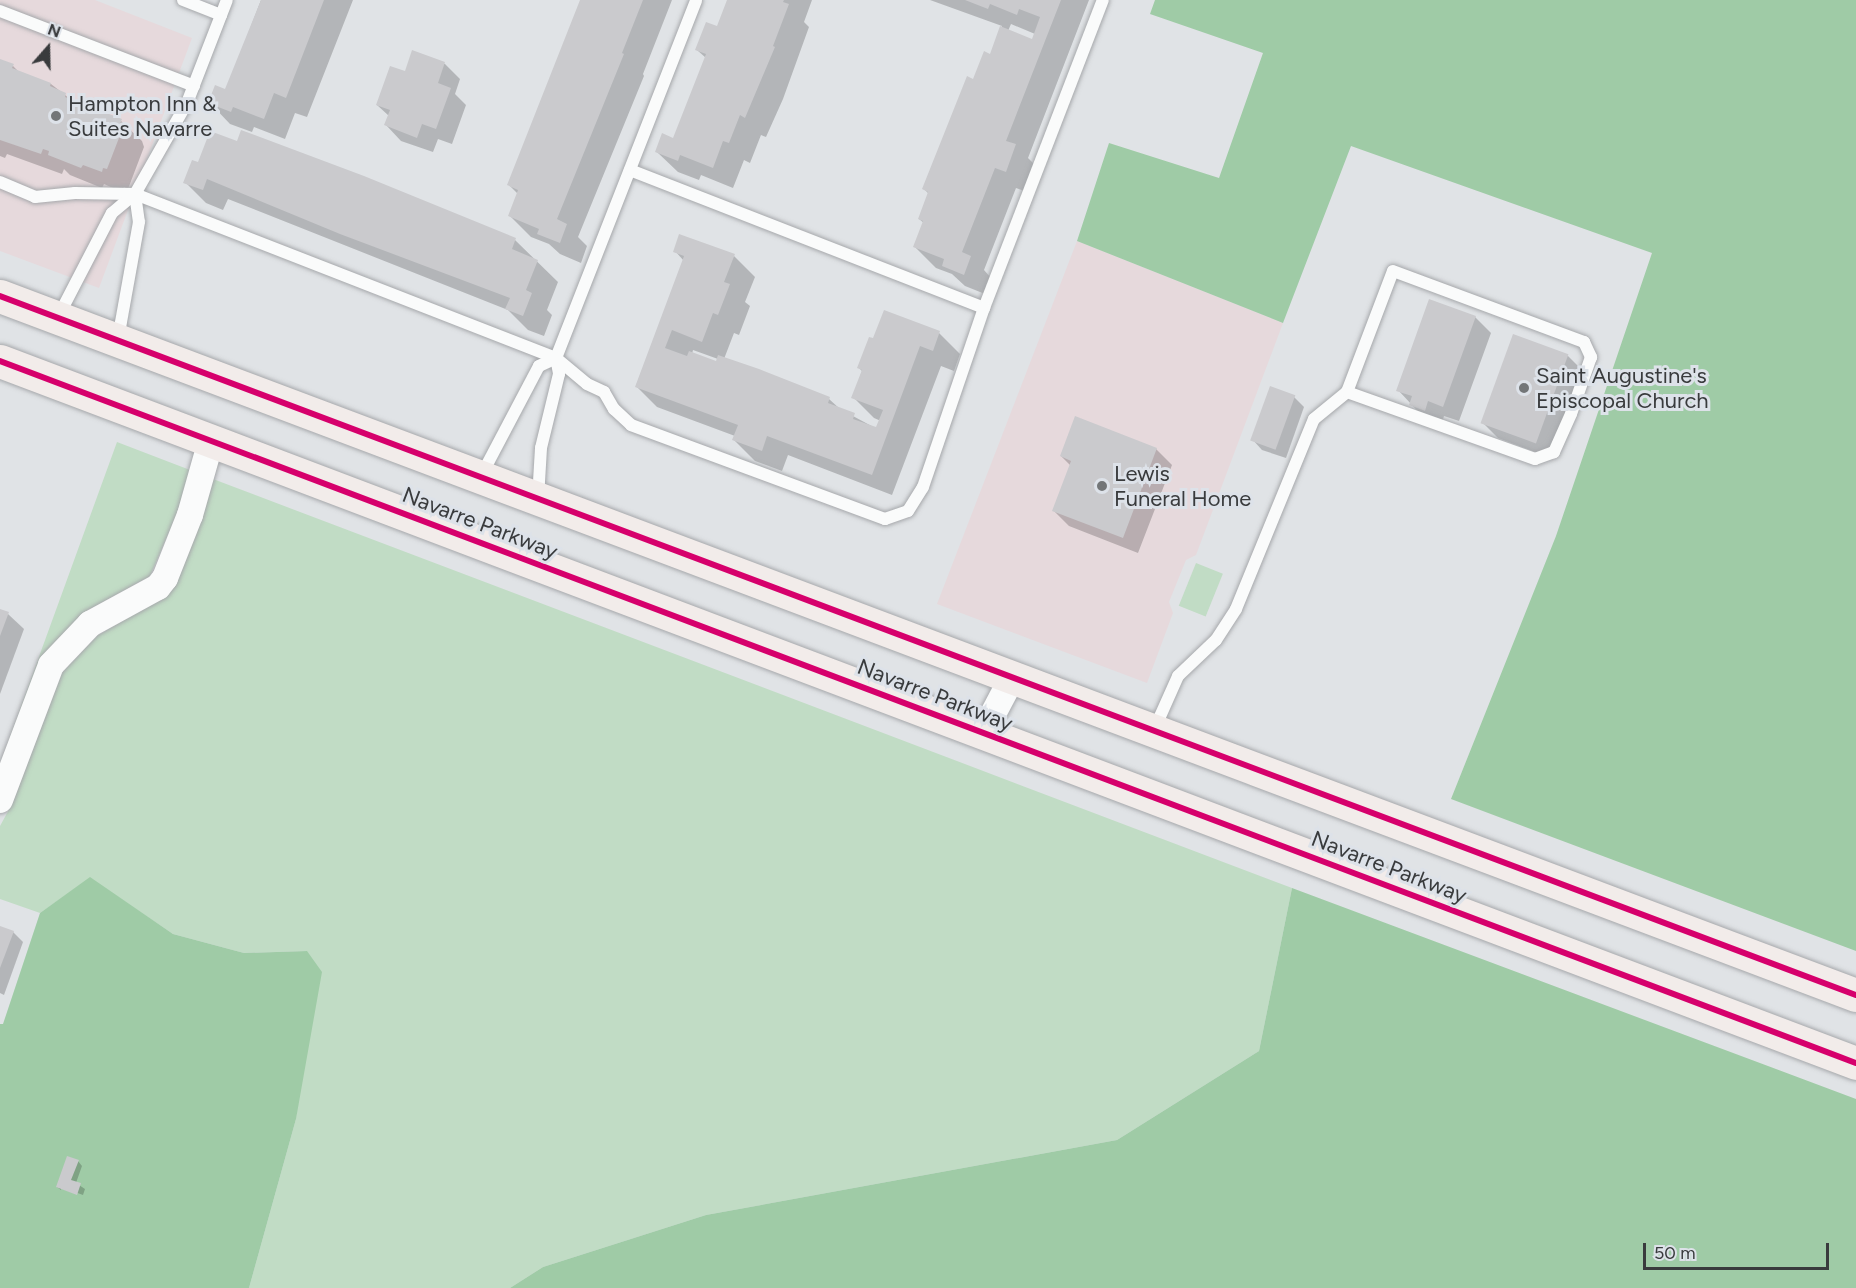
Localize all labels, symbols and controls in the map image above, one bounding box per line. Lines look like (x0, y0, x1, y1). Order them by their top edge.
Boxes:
north arrow (18, 18, 78, 78)
text: N (45, 20, 63, 42)
place label: Hampton Inn & Suites Navarre (68, 90, 216, 142)
marker: Hampton Inn & Suites Navarre (49, 109, 63, 123)
place label: Saint Augustine's Episcopal Church (1536, 362, 1709, 414)
marker: Saint Augustine's Episcopal Church (1517, 381, 1531, 395)
place label: Lewis Funeral Home (1114, 460, 1251, 512)
marker: Lewis Funeral Home (1095, 479, 1109, 493)
street label: Navarre Parkway (399, 481, 561, 565)
street label: Navarre Parkway (854, 653, 1016, 737)
street label: Navarre Parkway (1308, 825, 1470, 909)
scale bar (1646, 1231, 1832, 1269)
text: 50 m (1654, 1242, 1696, 1264)

